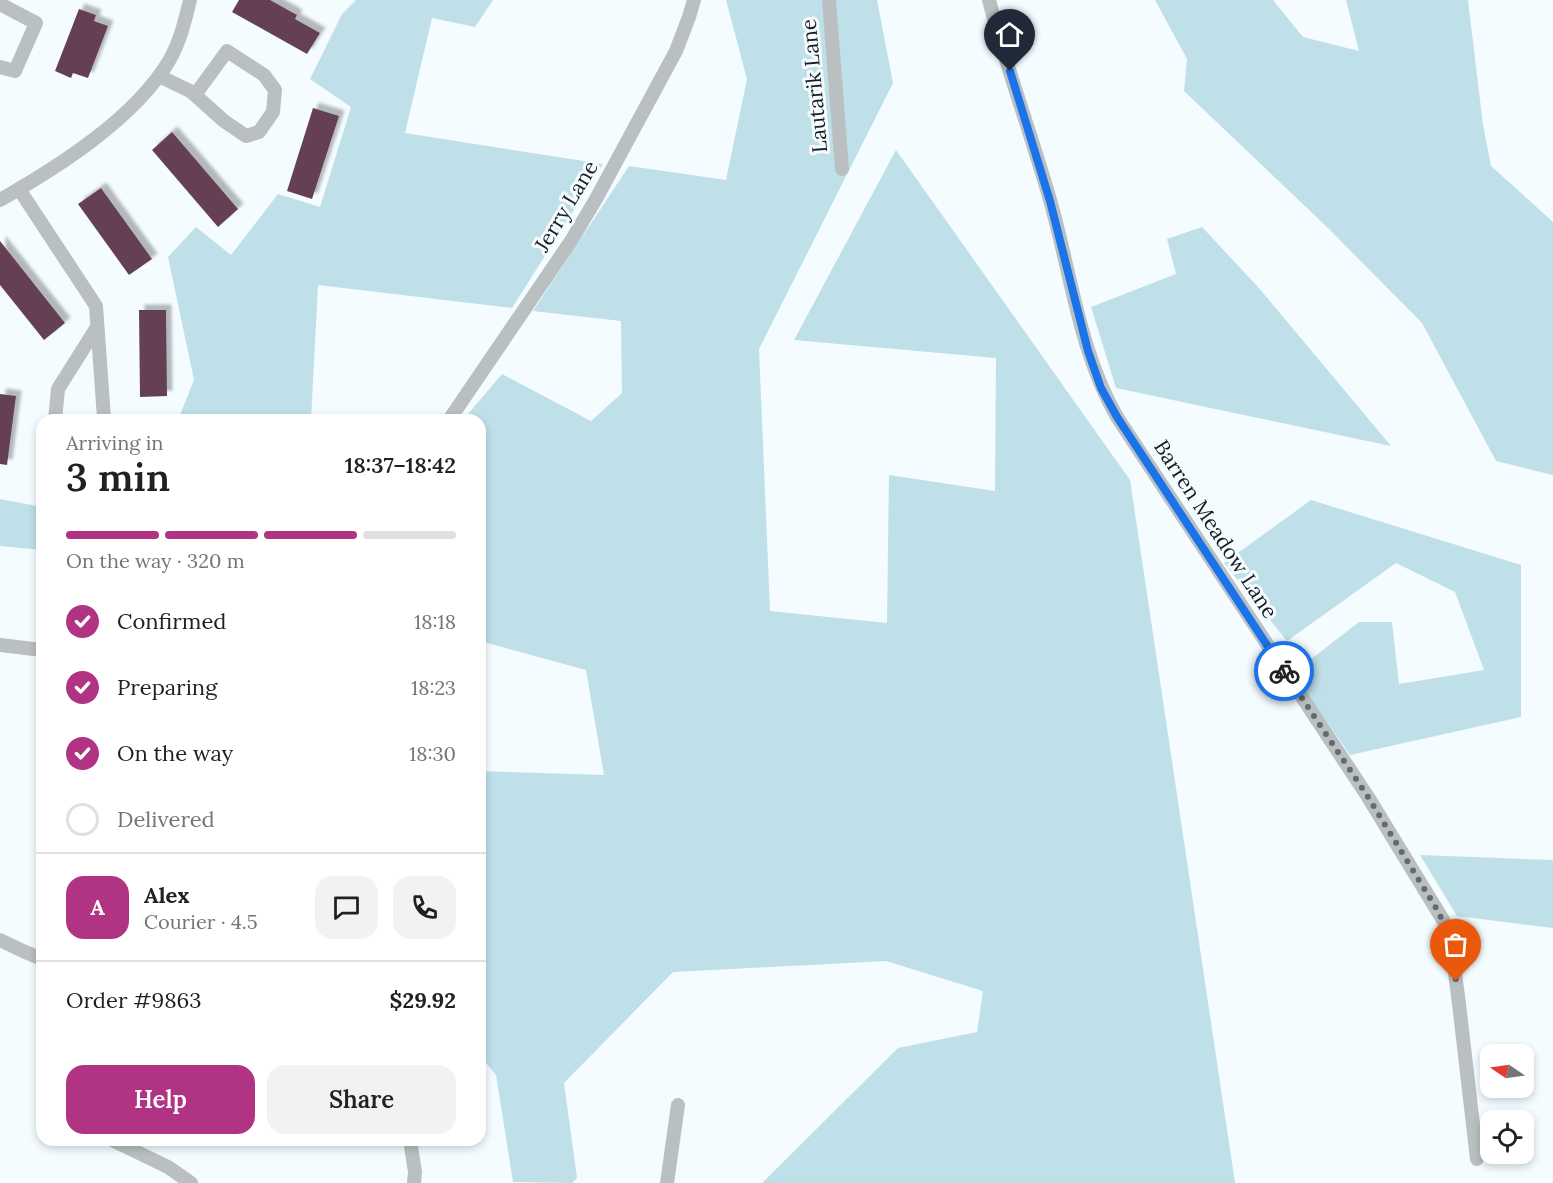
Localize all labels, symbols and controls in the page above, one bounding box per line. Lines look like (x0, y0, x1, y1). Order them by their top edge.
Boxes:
pin (984, 9, 1035, 71)
street label: Lautarik Lane (795, 18, 833, 154)
icon: home (993, 18, 1026, 51)
street label: Jerry Lane (528, 155, 604, 257)
text: Arriving in (66, 430, 163, 455)
street label: Barren Meadow Lane (1148, 435, 1284, 623)
text: 18:37–18:42 (345, 451, 456, 479)
text: 3 min (66, 452, 170, 502)
text: On the way · 320 m (66, 548, 245, 573)
icon: check (66, 605, 99, 638)
text: Confirmed (117, 607, 226, 635)
text: 18:18 (414, 609, 456, 634)
courier (1254, 641, 1314, 701)
icon: bike (1268, 655, 1301, 688)
icon: check (66, 671, 99, 704)
text: Preparing (117, 673, 217, 701)
text: 18:23 (411, 675, 456, 700)
icon: check (66, 737, 99, 770)
text: On the way (117, 739, 233, 767)
text: 18:30 (409, 741, 456, 766)
text: Delivered (117, 805, 215, 833)
button: chat (315, 876, 378, 939)
button: phone (393, 876, 456, 939)
text: Alex (144, 881, 189, 909)
text: A (90, 893, 105, 921)
text: Courier · 4.5 (144, 909, 258, 934)
pin (1430, 919, 1481, 981)
icon: bag (1439, 928, 1472, 961)
text: Order #9863 (66, 986, 202, 1014)
text: $29.92 (389, 986, 456, 1014)
north arrow (1480, 1044, 1534, 1098)
map controls (1480, 1044, 1534, 1164)
button: Help (66, 1065, 255, 1134)
button: Share (267, 1065, 456, 1134)
button: locate (1480, 1110, 1534, 1164)

